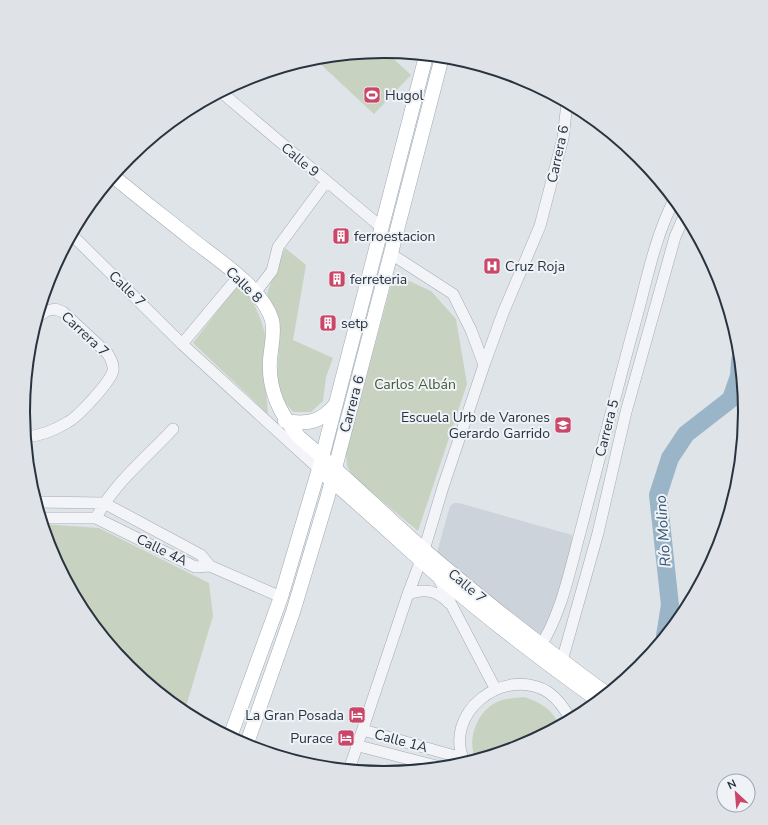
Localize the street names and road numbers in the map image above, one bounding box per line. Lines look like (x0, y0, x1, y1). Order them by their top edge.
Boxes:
street label: Carrera 6 (543, 123, 573, 185)
street label: Calle 9 (277, 138, 323, 182)
street label: Calle 8 (221, 263, 267, 307)
street label: Calle 7 (104, 267, 150, 311)
street label: Carrera 7 (57, 307, 113, 361)
street label: Carrera 6 (335, 373, 369, 435)
street label: Carrera 5 (591, 397, 623, 459)
street label: Calle 4A (133, 530, 191, 570)
street label: Calle 7 (444, 564, 490, 608)
street label: Calle 1A (372, 725, 430, 757)

